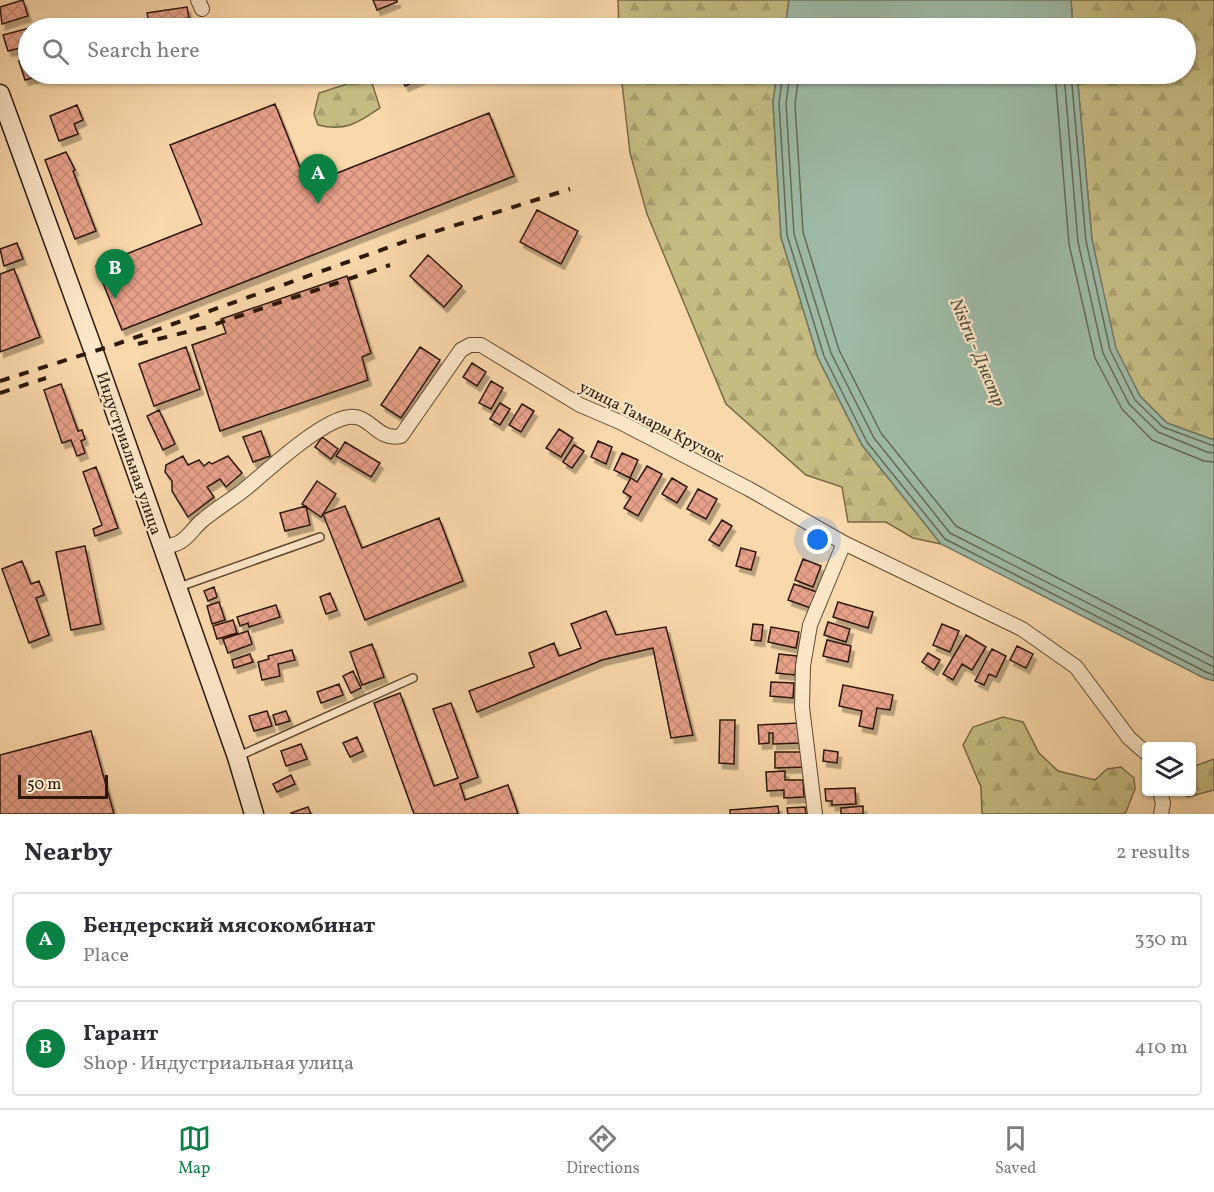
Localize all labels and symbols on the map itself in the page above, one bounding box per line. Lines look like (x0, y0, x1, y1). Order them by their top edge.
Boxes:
pin: A (298, 154, 338, 204)
pin: B (96, 250, 134, 299)
water label: Nistru - Днестр (943, 295, 1011, 411)
street label: Индустриальная улица (90, 369, 166, 538)
street label: улица Тамары Кручок (575, 377, 728, 469)
your location (803, 525, 832, 554)
scale bar (18, 772, 108, 800)

